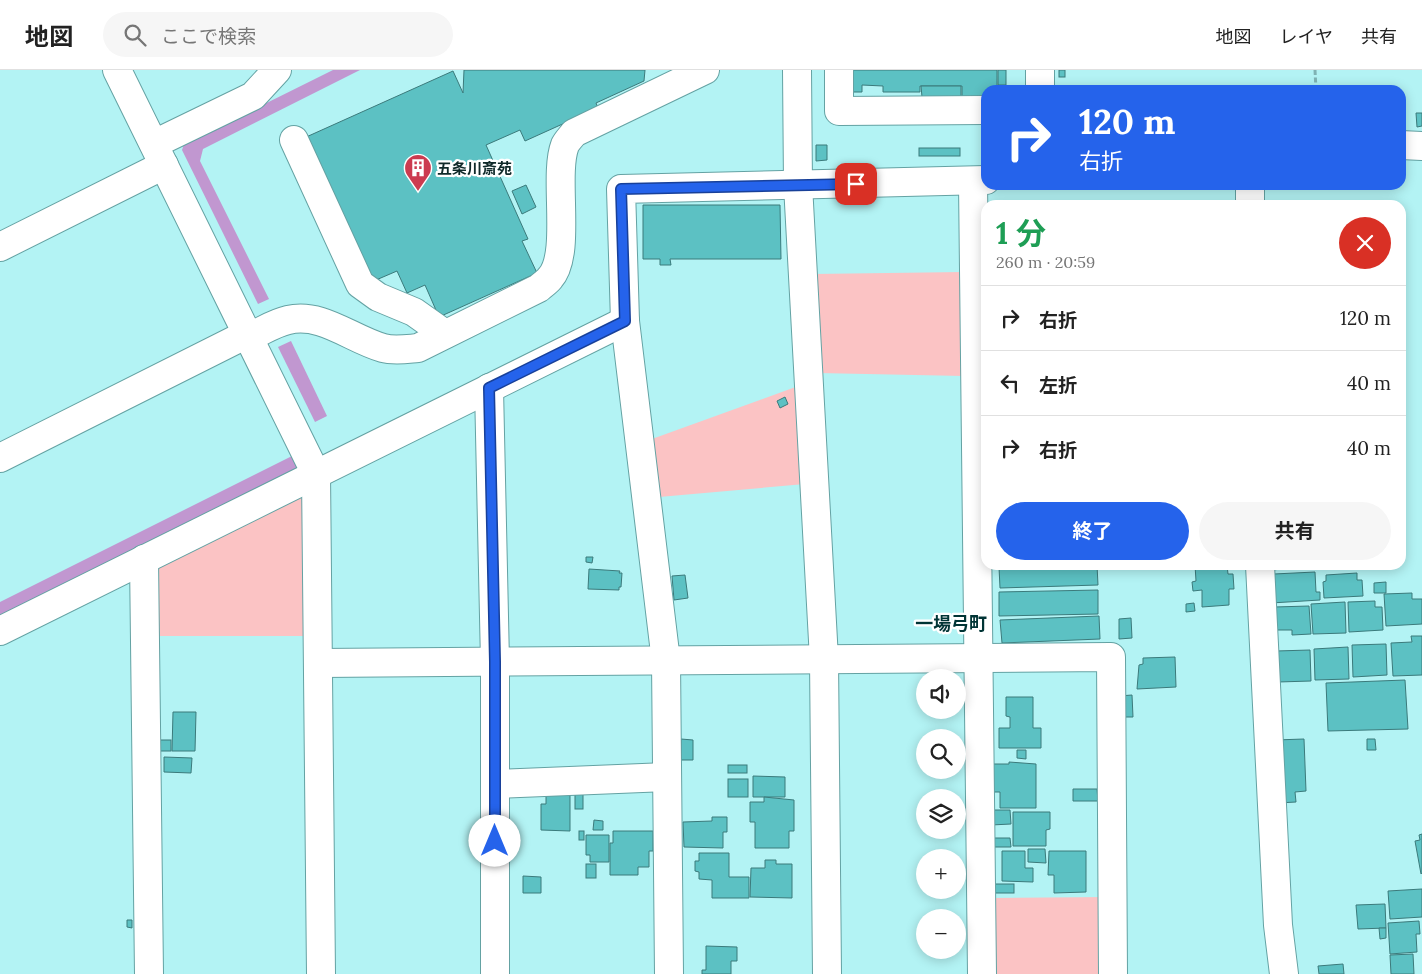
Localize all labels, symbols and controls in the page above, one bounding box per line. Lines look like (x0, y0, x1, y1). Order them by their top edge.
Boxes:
search box (103, 12, 453, 57)
text: 地図 (25, 21, 73, 52)
icon: search (121, 21, 149, 49)
text: ここで検索 (161, 24, 256, 48)
text: 地図 (1216, 25, 1252, 48)
text: レイヤ (1280, 25, 1333, 48)
text: 共有 (1361, 25, 1397, 48)
text: 120 m (1079, 99, 1176, 144)
icon: right (996, 105, 1061, 170)
text: 右折 (1079, 147, 1123, 175)
building icon: 五条川斎苑 (403, 153, 433, 192)
place label: 五条川斎苑 (437, 159, 512, 178)
pin (835, 163, 877, 205)
icon: arrive (842, 170, 870, 198)
text: 1 分 (996, 214, 1046, 252)
button: close (1339, 217, 1391, 269)
text: 260 m · 20:59 (996, 252, 1095, 272)
icon: right (996, 304, 1024, 332)
text: 120 m (1340, 306, 1391, 330)
text: 右折 (1039, 308, 1077, 332)
icon: left (996, 369, 1024, 397)
text: 40 m (1347, 371, 1391, 395)
text: 左折 (1039, 373, 1077, 397)
icon: right (996, 434, 1024, 462)
text: 40 m (1347, 436, 1391, 460)
text: 右折 (1039, 438, 1077, 462)
button: 終了 (996, 502, 1189, 560)
button: 共有 (1199, 502, 1391, 560)
district label: 一場弓町 (915, 612, 987, 635)
map controls (916, 669, 966, 959)
button: sound (916, 669, 966, 719)
button: search (916, 729, 966, 779)
button: layers (916, 789, 966, 839)
position arrow (468, 814, 520, 866)
button: + (916, 849, 966, 899)
button: − (916, 909, 966, 959)

